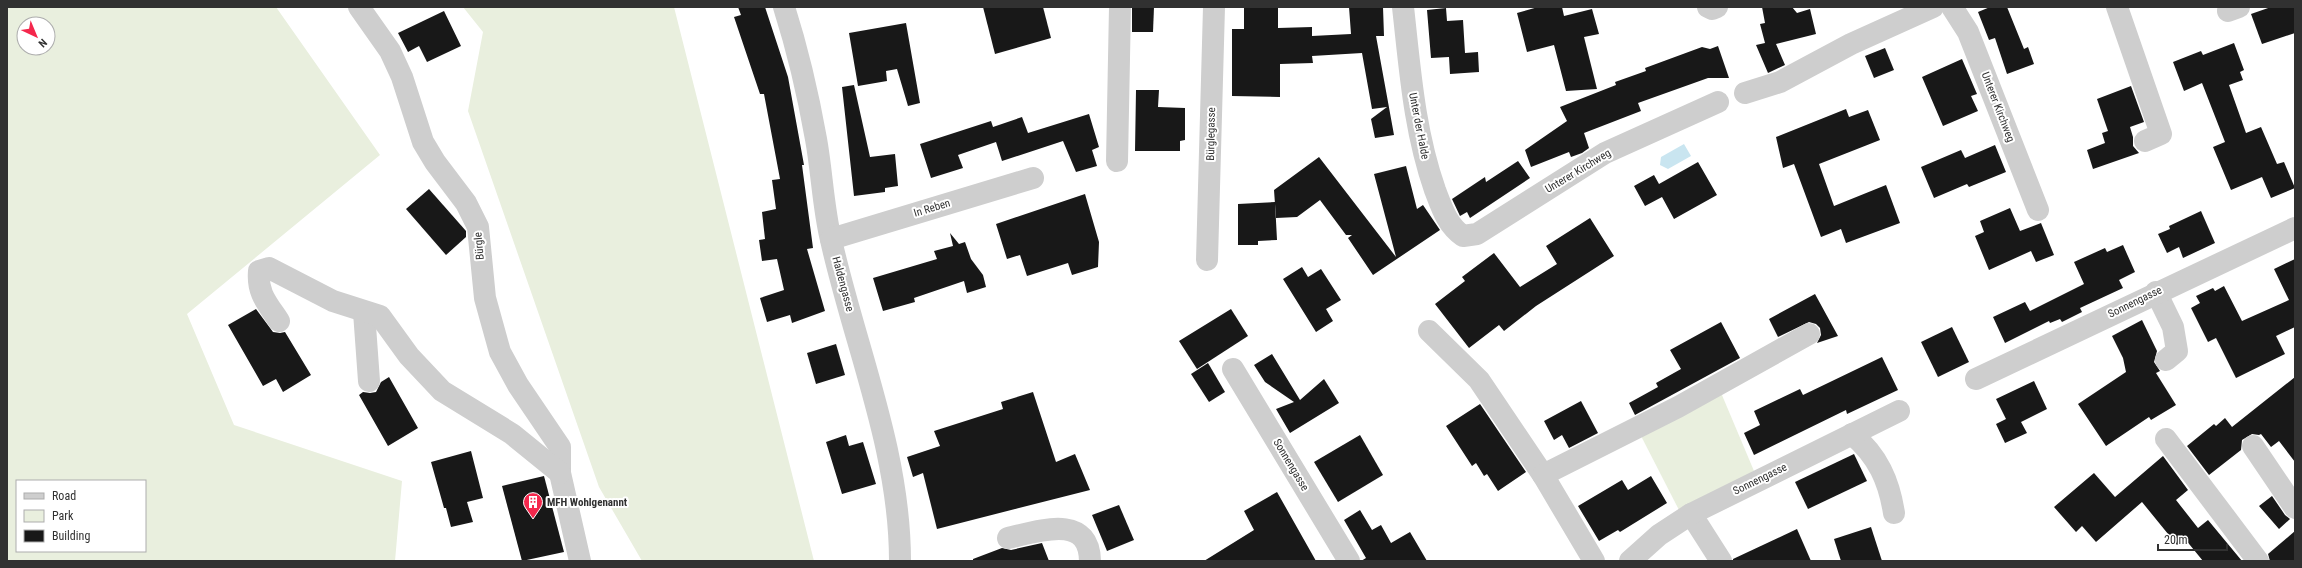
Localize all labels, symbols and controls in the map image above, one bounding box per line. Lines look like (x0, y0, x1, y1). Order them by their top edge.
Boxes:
north arrow (16, 16, 56, 56)
text: N (35, 36, 50, 50)
street label: Unterer Kirchweg (1979, 70, 2017, 144)
street label: Unter der Halde (1406, 92, 1432, 160)
street label: Bürglegasse (1204, 107, 1218, 161)
street label: Unterer Kirchweg (1543, 146, 1613, 196)
street label: In Reben (912, 196, 952, 220)
street label: Bürgle (471, 232, 487, 260)
street label: Haldengasse (829, 255, 857, 313)
street label: Sonnengasse (2106, 283, 2164, 321)
street label: Sonnengasse (1270, 437, 1312, 493)
street label: Sonnengasse (1731, 460, 1789, 498)
legend (16, 480, 146, 552)
text: Road (52, 489, 76, 503)
building icon: MFH Wohlgenannt (522, 491, 544, 519)
place label: MFH Wohlgenannt (547, 496, 628, 509)
text: Park (52, 509, 74, 523)
scale bar (2158, 526, 2227, 552)
text: Building (52, 529, 90, 543)
text: 20 m (2164, 533, 2188, 547)

